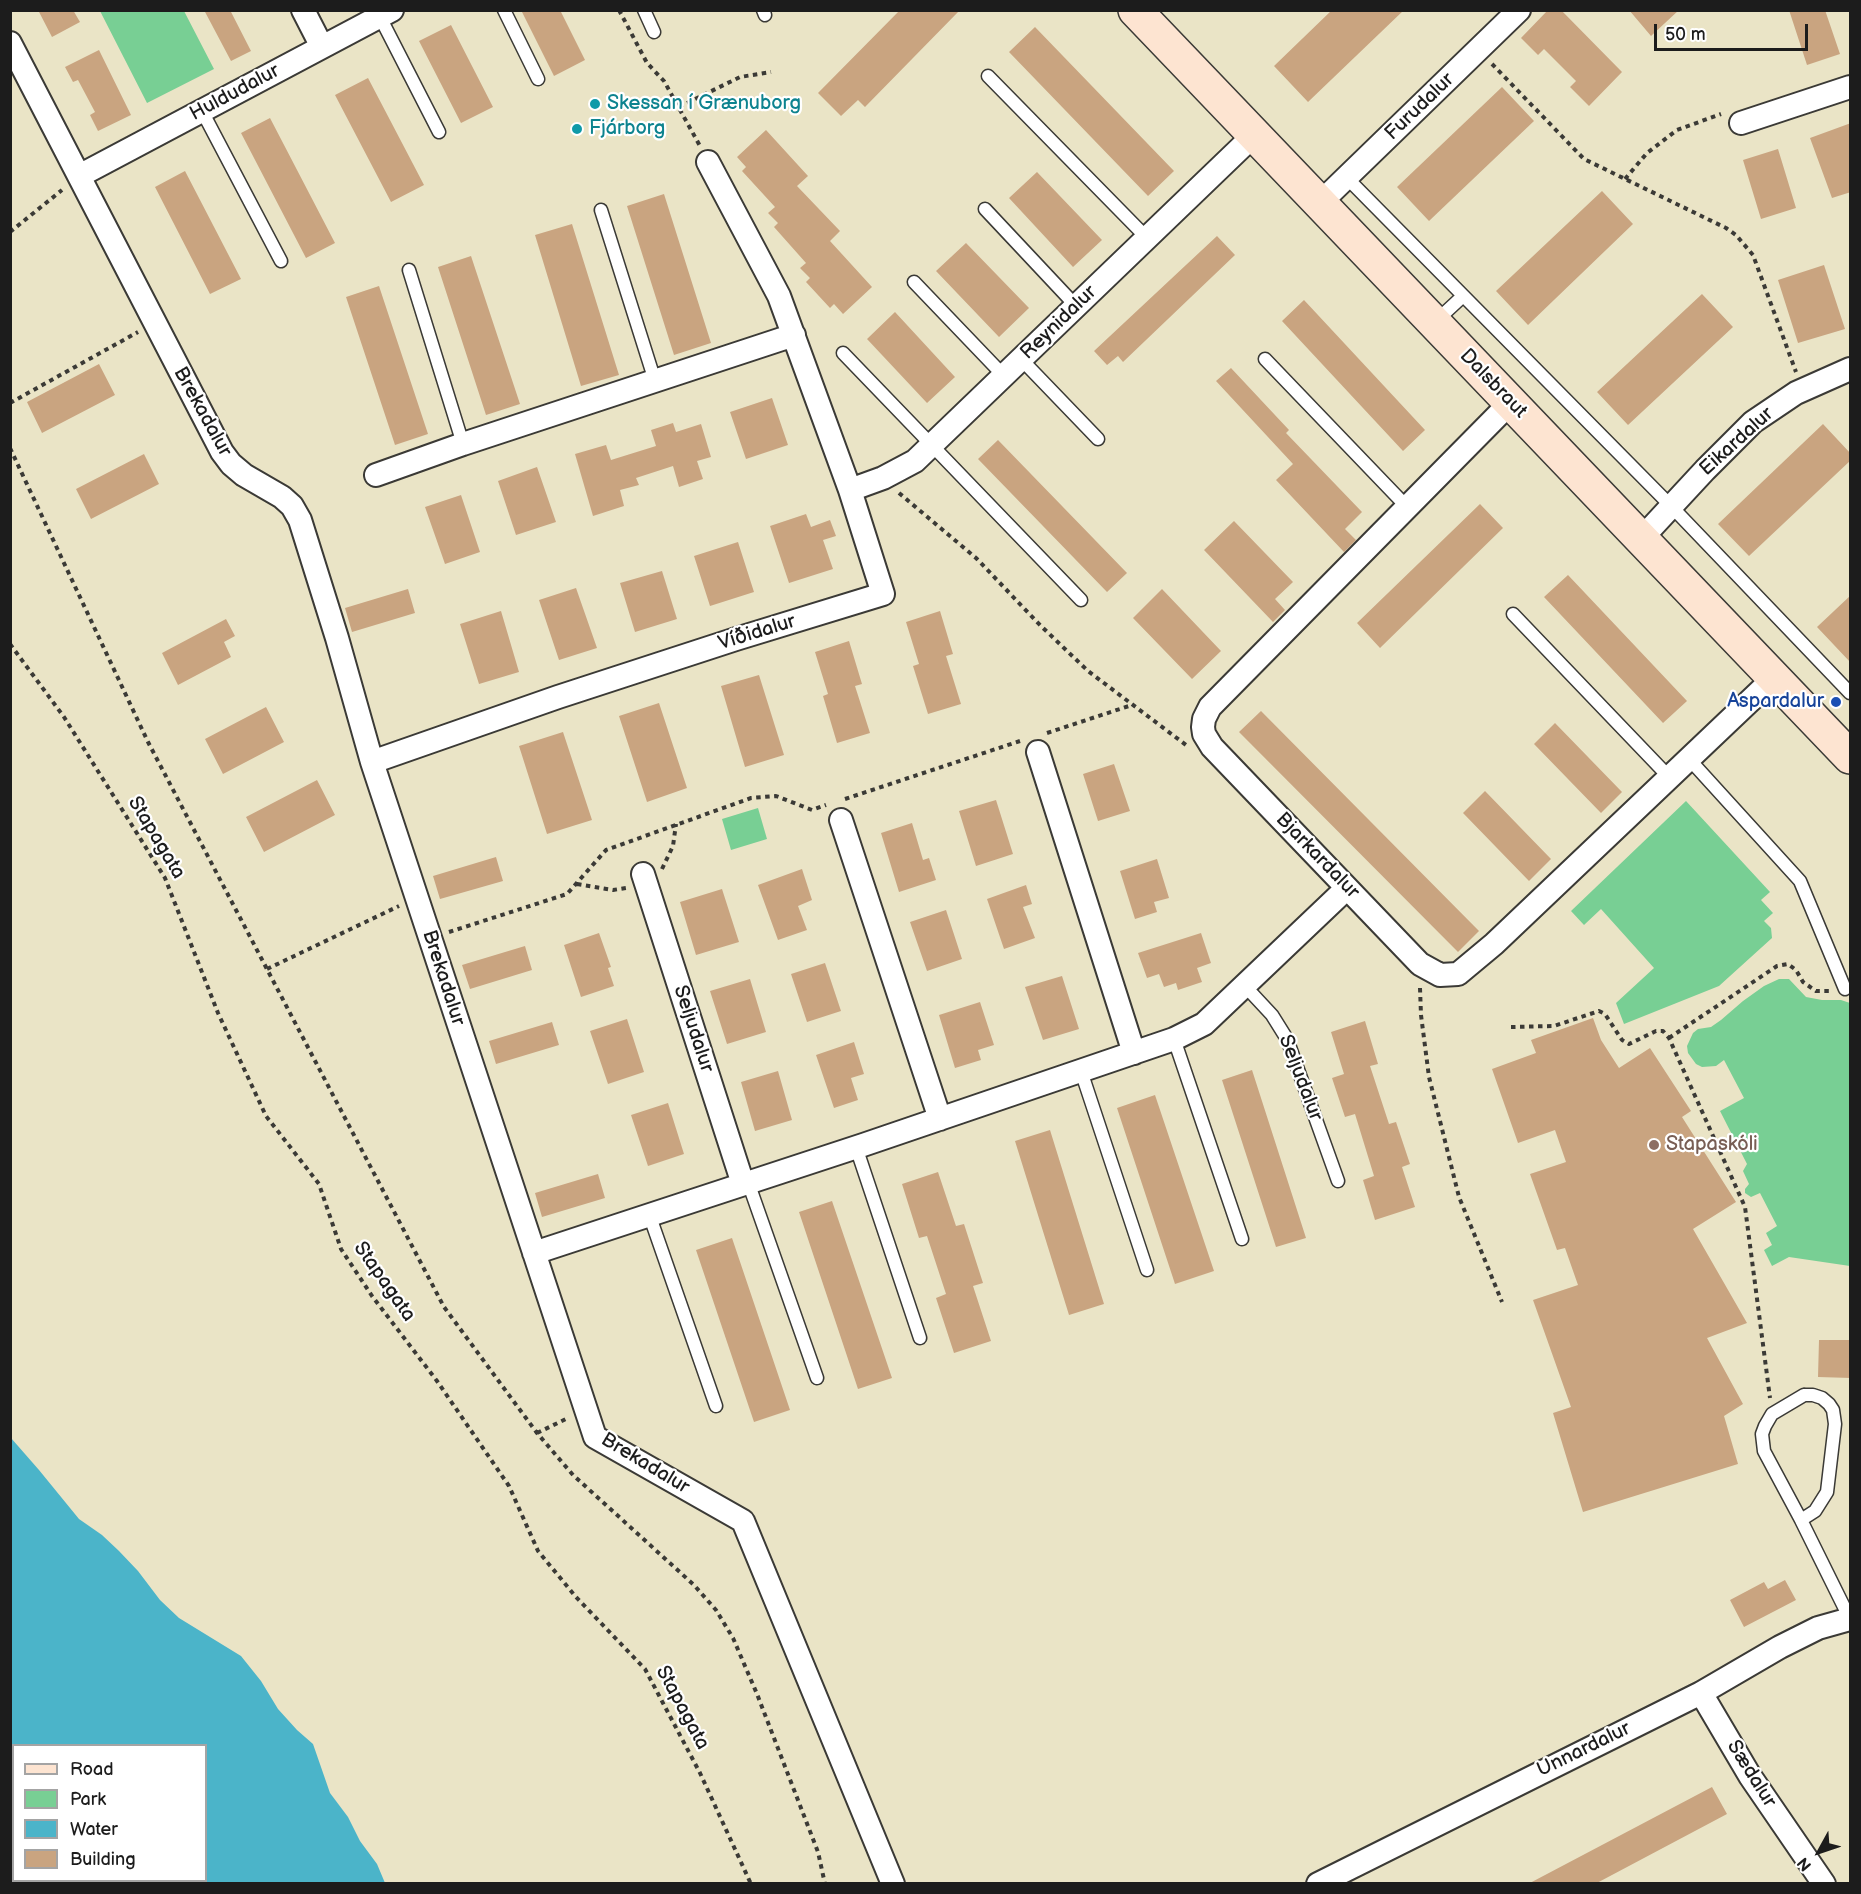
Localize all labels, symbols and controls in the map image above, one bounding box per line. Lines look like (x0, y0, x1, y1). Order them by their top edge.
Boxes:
scale bar (1657, 12, 1812, 50)
text: 50 m (1665, 24, 1706, 45)
street label: Huldudalur (186, 59, 284, 127)
street label: Furudalur (1380, 68, 1460, 146)
place label: Skessan í Grænuborg (607, 92, 801, 116)
marker: Skessan í Grænuborg (588, 97, 602, 111)
place label: Fjárborg (589, 117, 665, 141)
marker: Fjárborg (570, 122, 584, 136)
street label: Reynidalur (1016, 281, 1102, 365)
street label: Dalsbraut (1454, 344, 1532, 424)
street label: Brekadalur (168, 363, 236, 461)
street label: Eikardalur (1695, 403, 1779, 481)
street label: Víðidalur (715, 610, 799, 656)
place label: Aspardalur (1727, 690, 1824, 714)
marker: Aspardalur (1829, 695, 1843, 709)
street label: Stapagata (122, 793, 190, 883)
street label: Bjarkardalur (1270, 808, 1364, 904)
street label: Brekadalur (416, 927, 470, 1029)
street label: Seljudalur (668, 983, 718, 1075)
street label: Seljudalur (1273, 1032, 1327, 1124)
place label: Stapaskóli (1666, 1133, 1758, 1157)
marker: Stapaskóli (1647, 1138, 1661, 1152)
street label: Stapagata (348, 1238, 420, 1326)
street label: Brekadalur (596, 1428, 694, 1500)
street label: Stapagata (650, 1662, 714, 1754)
street label: Unnardalur (1533, 1717, 1635, 1783)
street label: Sædalur (1721, 1736, 1781, 1812)
legend (12, 1744, 207, 1882)
text: Road (70, 1759, 114, 1780)
text: Park (70, 1789, 106, 1810)
text: Water (70, 1819, 118, 1840)
north arrow (1789, 1822, 1849, 1882)
text: Building (70, 1849, 136, 1870)
text: N (1794, 1853, 1816, 1875)

